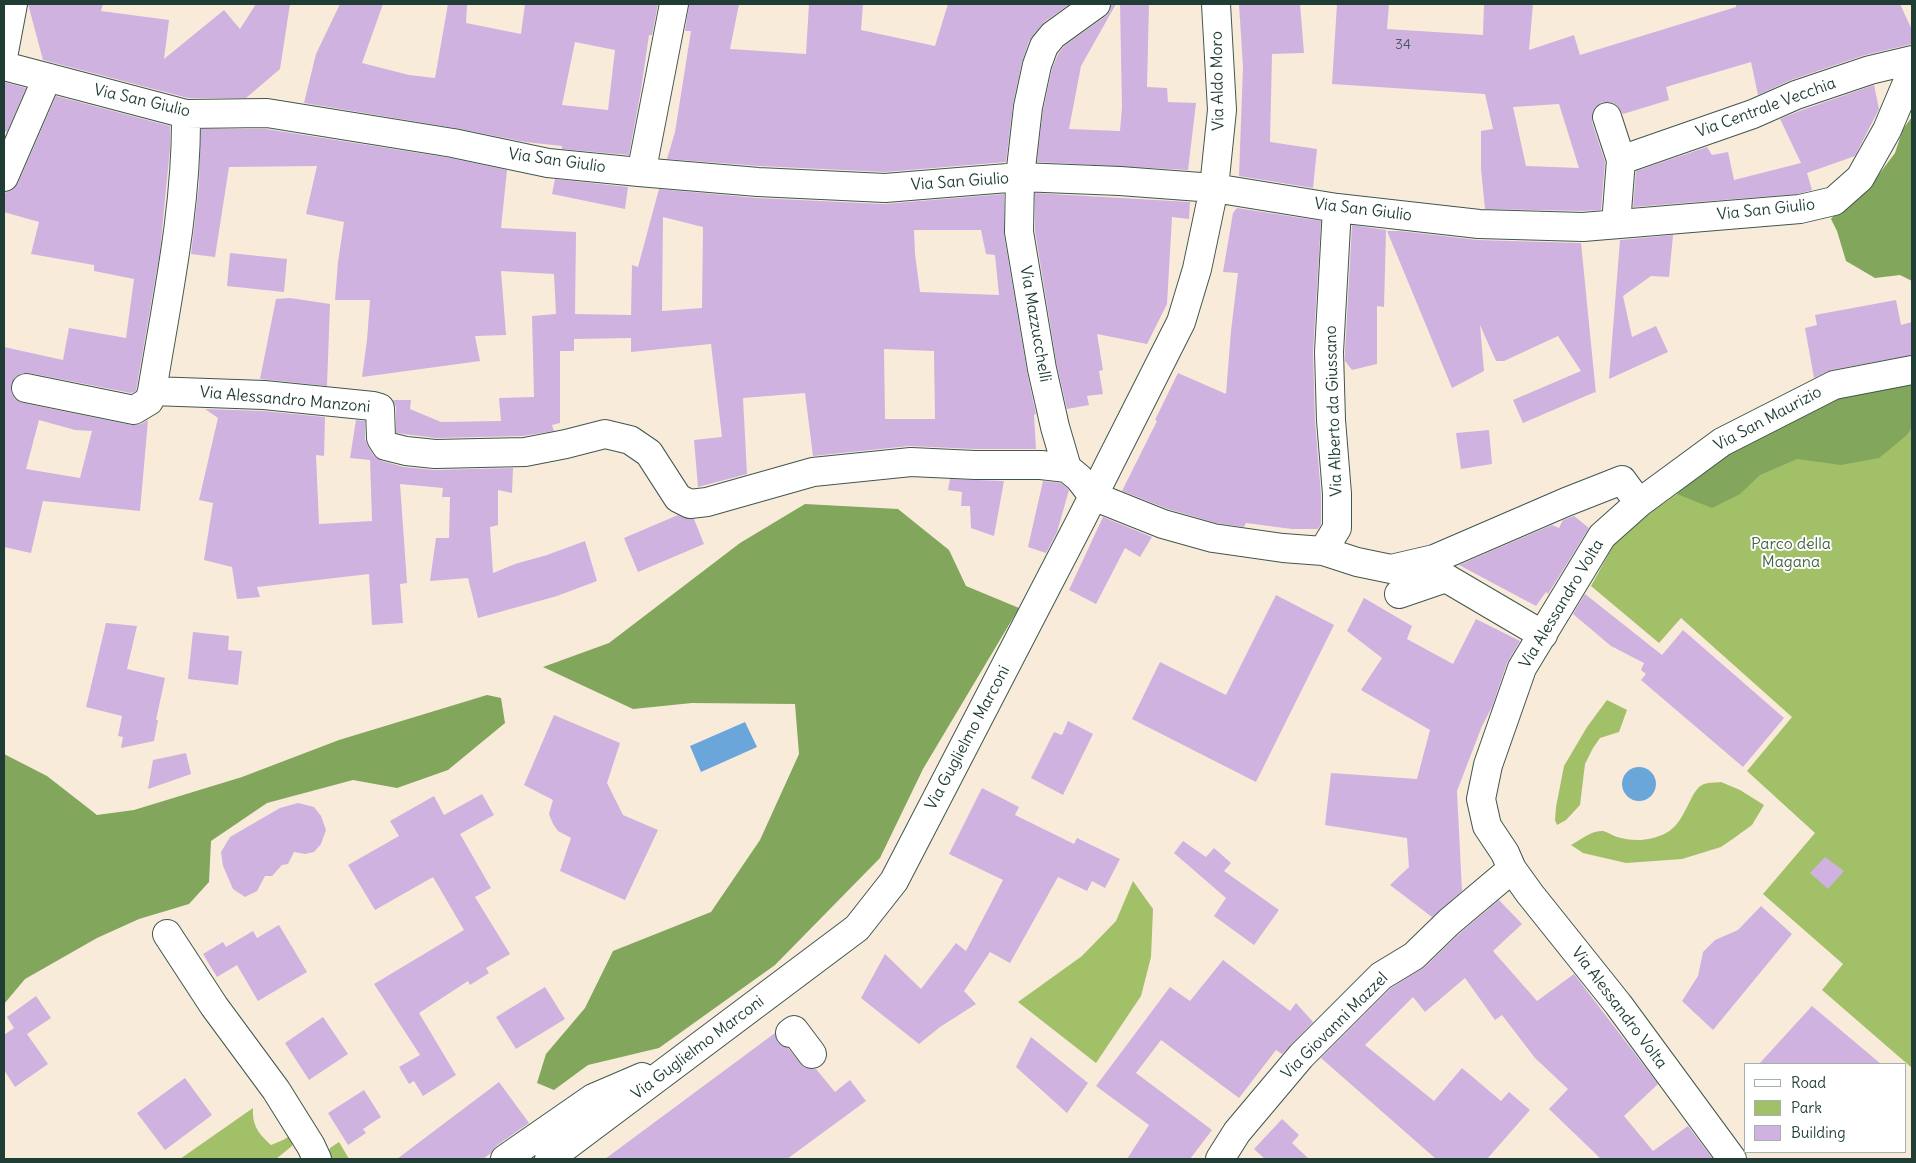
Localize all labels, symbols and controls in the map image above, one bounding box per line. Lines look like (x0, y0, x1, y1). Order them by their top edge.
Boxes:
street label: Via Aldo Moro (1208, 31, 1228, 131)
house number: 34 (1395, 37, 1411, 53)
street label: Via Centrale Vecchia (1693, 74, 1839, 142)
street label: Via San Giulio (92, 81, 192, 121)
street label: Via San Giulio (507, 145, 607, 177)
street label: Via San Giulio (910, 169, 1010, 195)
street label: Via San Giulio (1313, 194, 1413, 226)
street label: Via San Giulio (1716, 195, 1816, 225)
street label: Via Mazzucchelli (1015, 264, 1055, 384)
street label: Via Alberto da Giussano (1321, 325, 1347, 497)
street label: Via Alessandro Manzoni (199, 383, 371, 417)
street label: Via San Maurizio (1711, 383, 1825, 455)
park label: Parco della Magana (1751, 534, 1831, 572)
street label: Via Alessandro Volta (1516, 536, 1608, 672)
street label: Via Guglielmo Marconi (922, 663, 1014, 813)
street label: Via Alessandro Volta (1567, 944, 1671, 1072)
street label: Via Giovanni Mazzel (1278, 969, 1392, 1083)
street label: Via Guglielmo Marconi (628, 992, 768, 1104)
legend (1744, 1063, 1906, 1153)
text: Road (1791, 1073, 1826, 1092)
text: Park (1791, 1098, 1822, 1117)
text: Building (1791, 1123, 1846, 1142)

